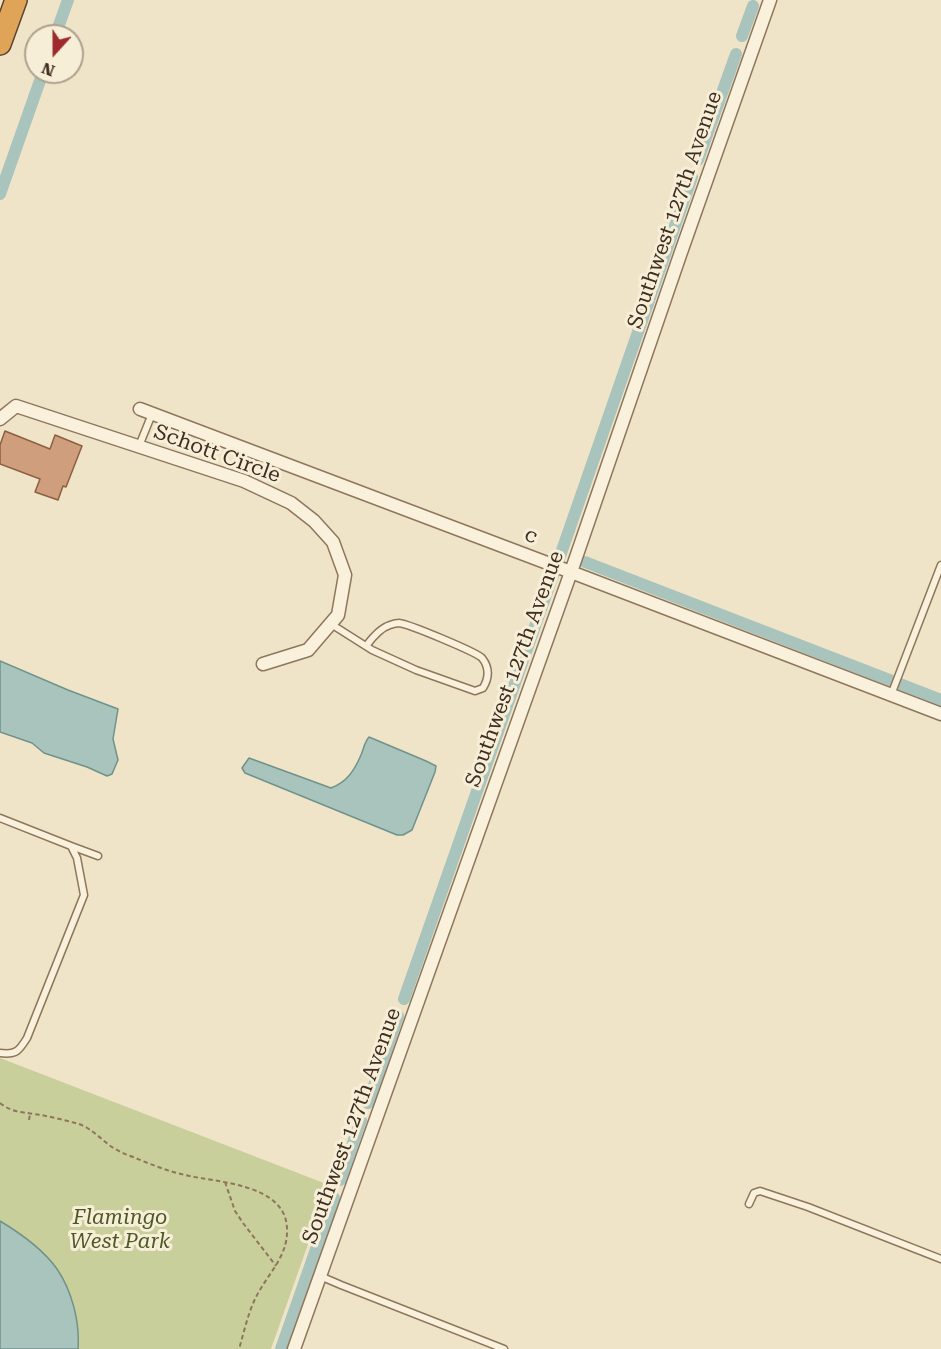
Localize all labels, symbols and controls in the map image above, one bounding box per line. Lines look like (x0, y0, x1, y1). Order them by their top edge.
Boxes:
north arrow (24, 24, 84, 84)
text: N (39, 58, 57, 80)
street label: Southwest 127th Avenue (622, 88, 728, 332)
street label: Schott Circle (150, 419, 284, 489)
street label: c (521, 522, 541, 550)
street label: Southwest 127th Avenue (460, 547, 570, 791)
street label: Southwest 127th Avenue (297, 1004, 407, 1248)
park label: Flamingo West Park (70, 1205, 170, 1255)

